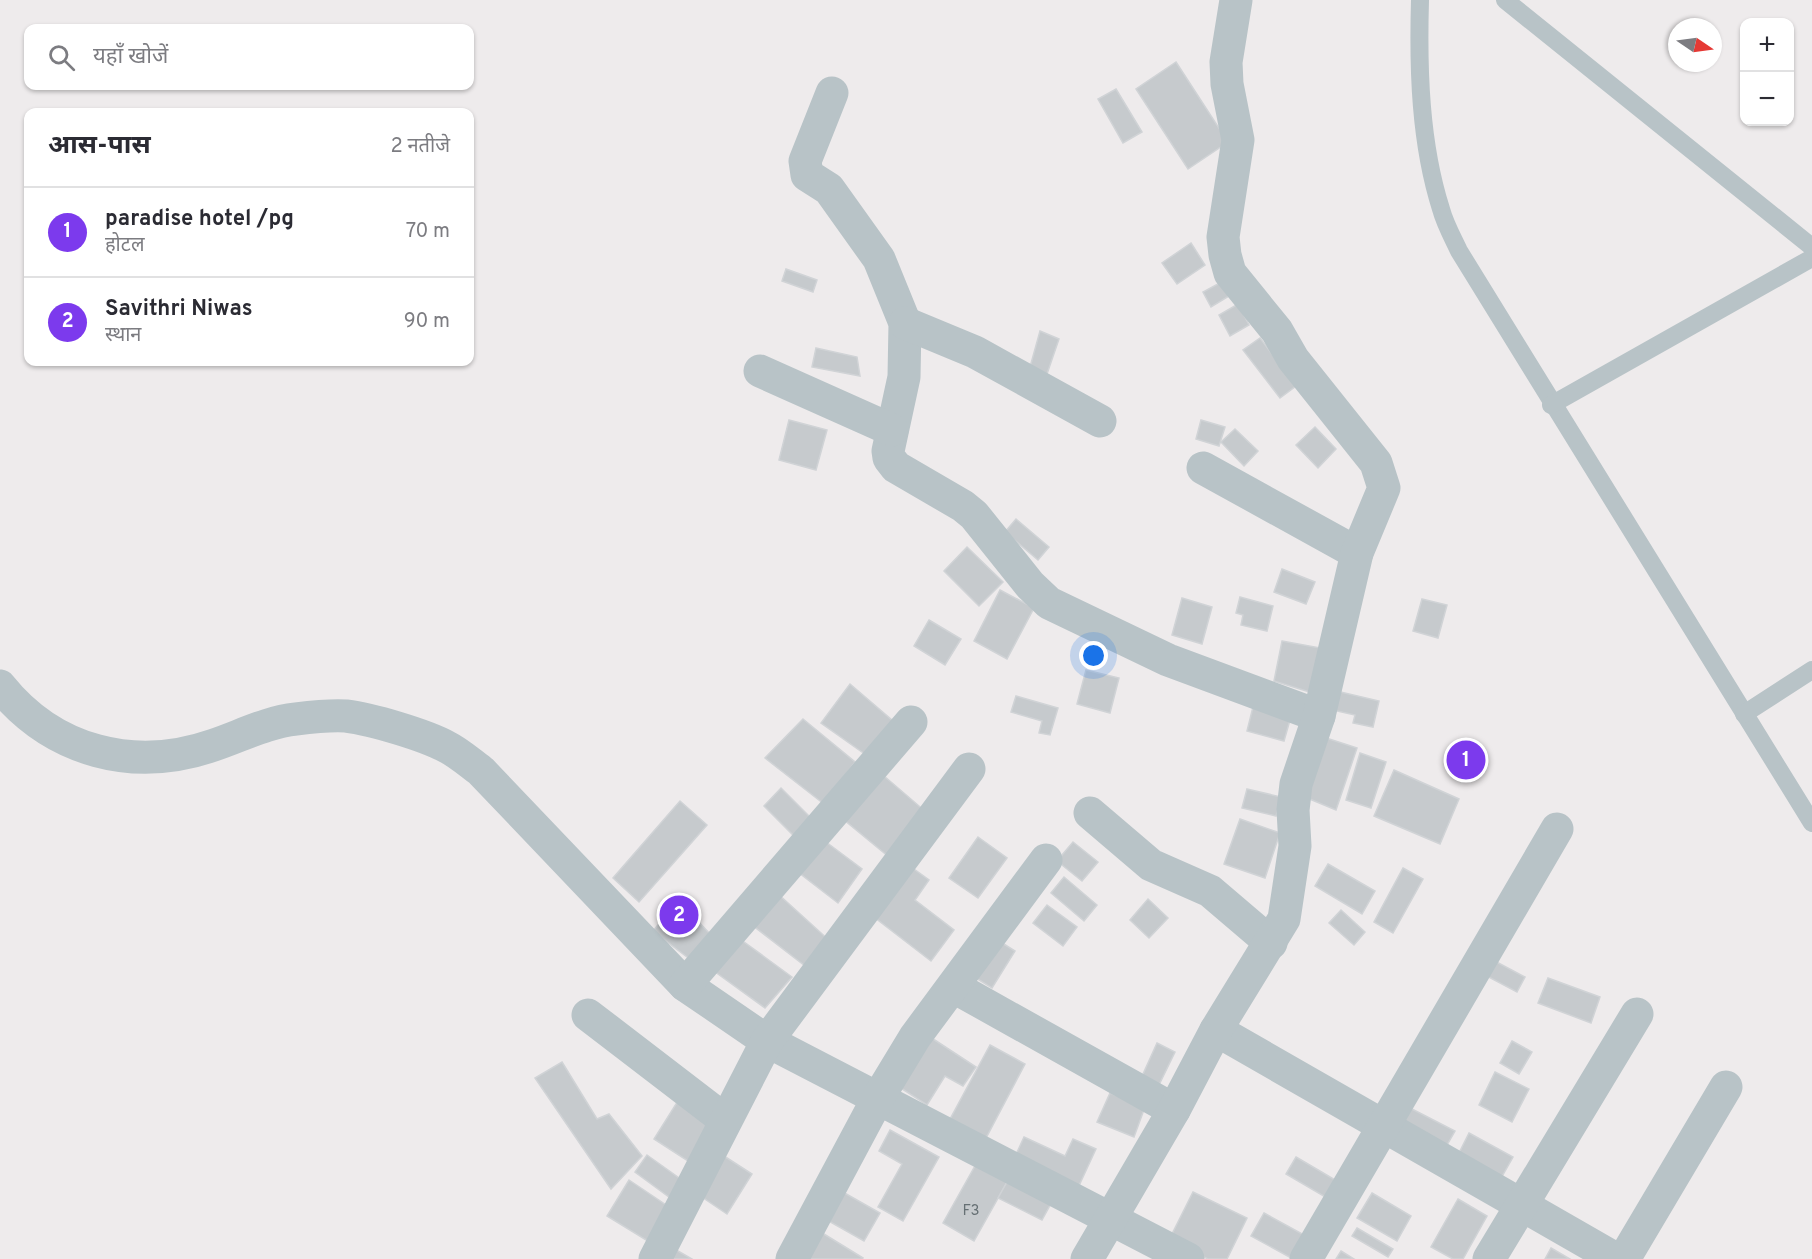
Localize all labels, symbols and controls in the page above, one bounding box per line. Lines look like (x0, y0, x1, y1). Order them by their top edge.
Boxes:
north arrow (1668, 18, 1722, 72)
map controls (1740, 18, 1794, 126)
button: + (1740, 18, 1794, 72)
search box (24, 24, 474, 90)
icon: search (45, 41, 78, 74)
text: यहाँ खोजें (93, 44, 168, 71)
button: − (1740, 72, 1794, 126)
text: आस-पास (48, 130, 151, 163)
text: 2 नतीजे (391, 134, 450, 160)
text: paradise hotel /pg (105, 206, 294, 233)
text: 1 (64, 219, 72, 245)
text: 70 m (406, 219, 450, 245)
text: होटल (105, 233, 144, 259)
text: Savithri Niwas (105, 296, 253, 323)
text: 2 (61, 309, 74, 335)
text: 90 m (404, 309, 450, 335)
text: स्थान (105, 323, 141, 349)
your location (1079, 641, 1108, 670)
pin: 1 (1446, 738, 1486, 783)
pin: 2 (660, 892, 698, 938)
house number: F3 (962, 1202, 980, 1221)

